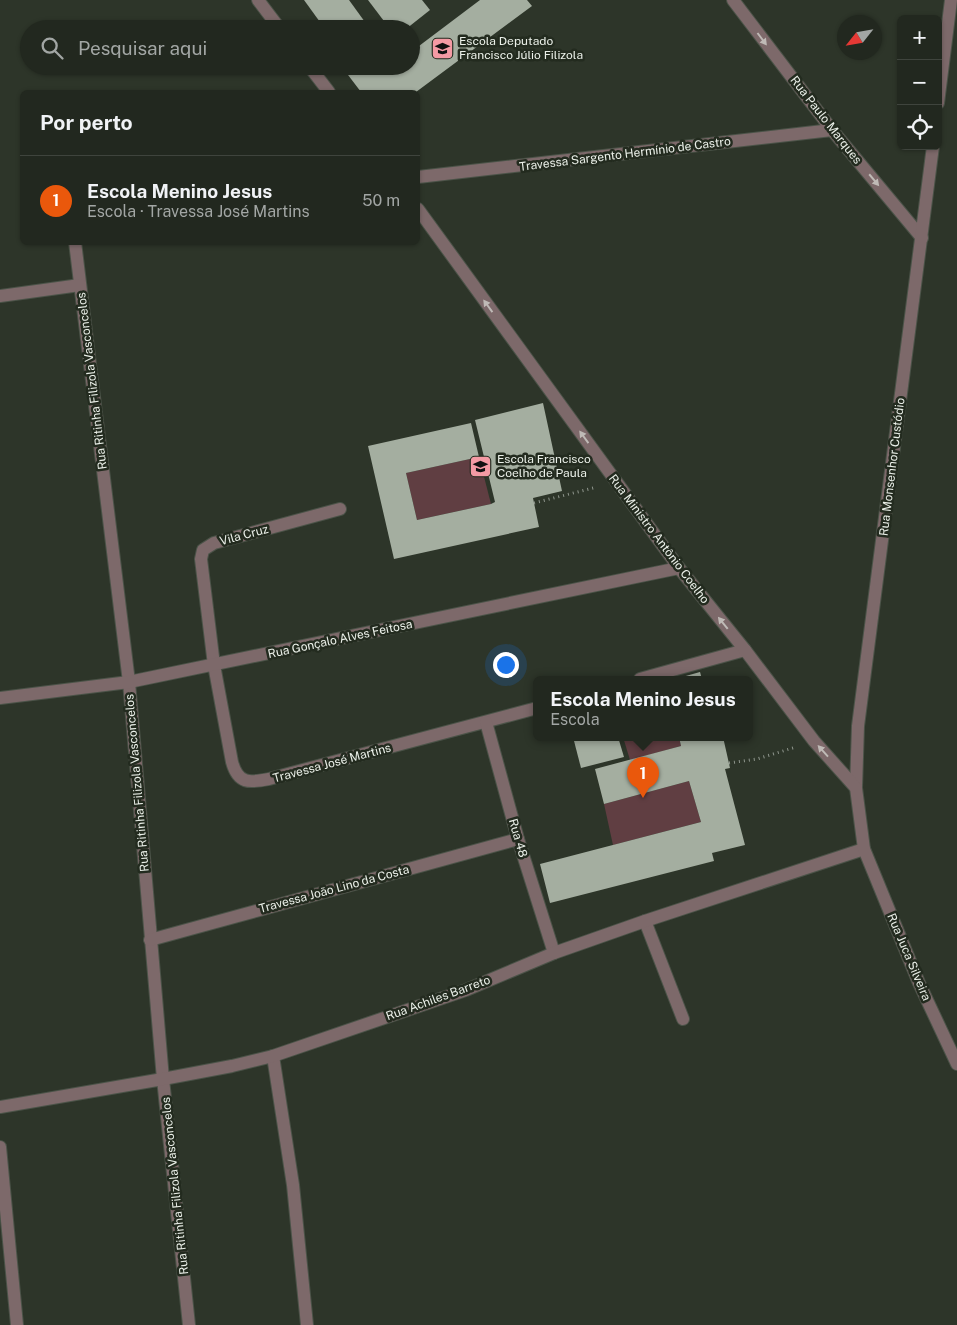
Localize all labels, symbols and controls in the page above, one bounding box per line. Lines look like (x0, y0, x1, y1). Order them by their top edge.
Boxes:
north arrow (837, 15, 882, 60)
map controls (897, 15, 942, 150)
button: + (897, 15, 942, 60)
search box (20, 20, 420, 75)
one-way arrow (757, 32, 768, 45)
icon: search (38, 34, 66, 62)
place label: Escola Deputado Francisco Júlio Filizola (459, 34, 583, 62)
school or university icon: Escola Deputado Francisco Júlio Filizola (431, 36, 455, 60)
text: Pesquisar aqui (78, 37, 207, 59)
button: − (897, 60, 942, 105)
street label: Rua Paulo Marques (787, 73, 865, 167)
button: locate (897, 105, 942, 150)
text: Por perto (40, 110, 133, 135)
street label: Travessa Sargento Hermínio de Castro (518, 134, 732, 174)
one-way arrow (868, 173, 879, 186)
text: Escola Menino Jesus (87, 180, 272, 202)
text: 1 (53, 191, 59, 210)
text: 50 m (362, 191, 400, 210)
text: Escola · Travessa José Martins (87, 202, 310, 221)
street label: Rua Ritinha Filizola Vasconcelos (74, 292, 110, 470)
one-way arrow (483, 299, 493, 313)
street label: Rua Monsenhor Custódio (877, 397, 907, 537)
one-way arrow (579, 431, 589, 444)
place label: Escola Francisco Coelho de Paula (497, 452, 591, 480)
school or university icon: Escola Francisco Coelho de Paula (469, 454, 493, 478)
street label: Rua Ministro Antônio Coelho (606, 472, 712, 606)
street label: Vila Cruz (218, 522, 270, 548)
street label: Rua Gonçalo Alves Feitosa (266, 617, 414, 661)
one-way arrow (718, 617, 729, 630)
your location (493, 652, 519, 678)
popup (533, 676, 753, 741)
text: Escola Menino Jesus (550, 688, 736, 710)
street label: Rua Ritinha Filizola Vasconcelos (122, 693, 152, 873)
text: Escola (550, 710, 600, 729)
street label: Travessa José Martins (271, 741, 393, 785)
one-way arrow (817, 746, 829, 758)
pin: 1 (627, 757, 659, 798)
street label: Rua 48 (506, 817, 530, 859)
street label: Travessa João Lino da Costa (257, 862, 411, 916)
street label: Rua Juca Silveira (884, 911, 934, 1003)
street label: Rua Achiles Barreto (384, 973, 492, 1023)
street label: Rua Ritinha Filizola Vasconcelos (159, 1096, 191, 1276)

